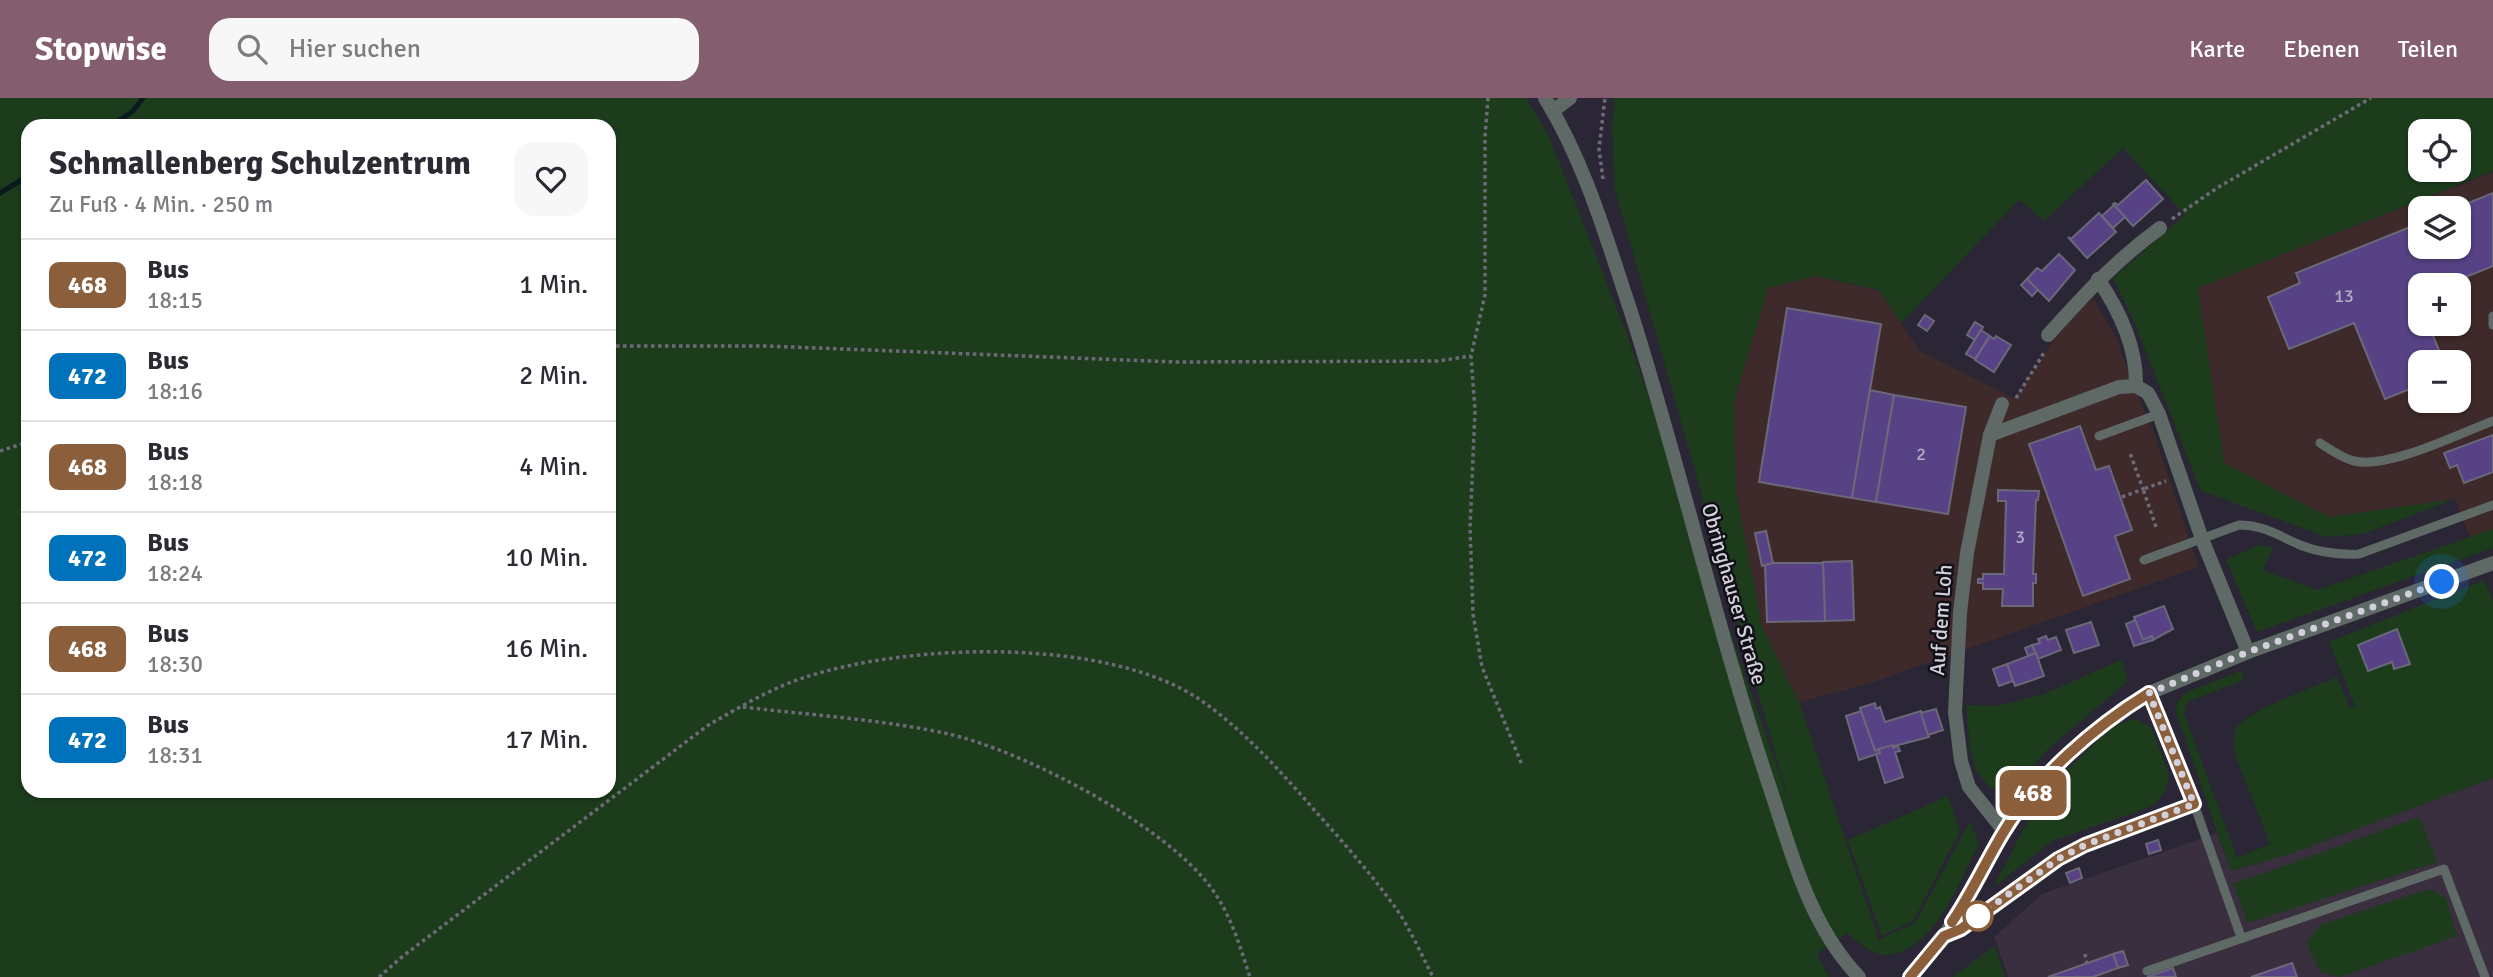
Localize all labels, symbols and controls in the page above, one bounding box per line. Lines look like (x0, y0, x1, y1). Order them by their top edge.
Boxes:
search box (209, 18, 699, 81)
text: Stopwise (35, 29, 167, 70)
icon: search (233, 30, 271, 68)
text: Hier suchen (289, 33, 421, 65)
text: Karte (2189, 34, 2245, 64)
text: Ebenen (2283, 34, 2360, 64)
text: Teilen (2398, 34, 2458, 64)
map controls (2408, 119, 2471, 413)
button: locate (2408, 119, 2471, 182)
button: heart (514, 142, 588, 216)
text: Schmallenberg Schulzentrum (49, 143, 471, 184)
text: Zu Fuß · 4 Min. · 250 m (49, 190, 273, 219)
button: layers (2408, 196, 2471, 259)
text: Bus (147, 254, 189, 286)
text: 1 Min. (519, 269, 588, 301)
text: 468 (68, 270, 107, 300)
button: + (2408, 273, 2471, 336)
house number: 13 (2334, 285, 2354, 307)
text: 18:15 (147, 286, 203, 315)
text: Bus (147, 345, 189, 377)
button: − (2408, 350, 2471, 413)
text: 2 Min. (519, 360, 588, 392)
text: 472 (68, 361, 107, 391)
text: 18:16 (147, 377, 203, 406)
text: Bus (147, 436, 189, 468)
house number: 2 (1916, 443, 1926, 465)
text: 4 Min. (519, 451, 588, 483)
text: 468 (68, 452, 107, 482)
text: 18:18 (147, 468, 203, 497)
street label: Obringhauser Straße (1696, 500, 1772, 688)
house number: 3 (2015, 526, 2025, 548)
text: Bus (147, 527, 189, 559)
text: 10 Min. (505, 542, 588, 574)
text: 472 (68, 543, 107, 573)
text: 18:24 (147, 559, 203, 588)
street label: Auf dem Loh (1924, 563, 1958, 677)
your location (2424, 564, 2459, 599)
text: Bus (147, 618, 189, 650)
text: 16 Min. (505, 633, 588, 665)
text: 468 (68, 634, 107, 664)
text: 18:30 (147, 650, 203, 679)
text: Bus (147, 709, 189, 741)
text: 17 Min. (505, 724, 588, 756)
text: 472 (68, 725, 107, 755)
text: 18:31 (147, 741, 203, 770)
line badge: 468 (1993, 770, 2073, 816)
text: 468 (2014, 778, 2052, 808)
unlabelled marker (1963, 901, 1993, 931)

